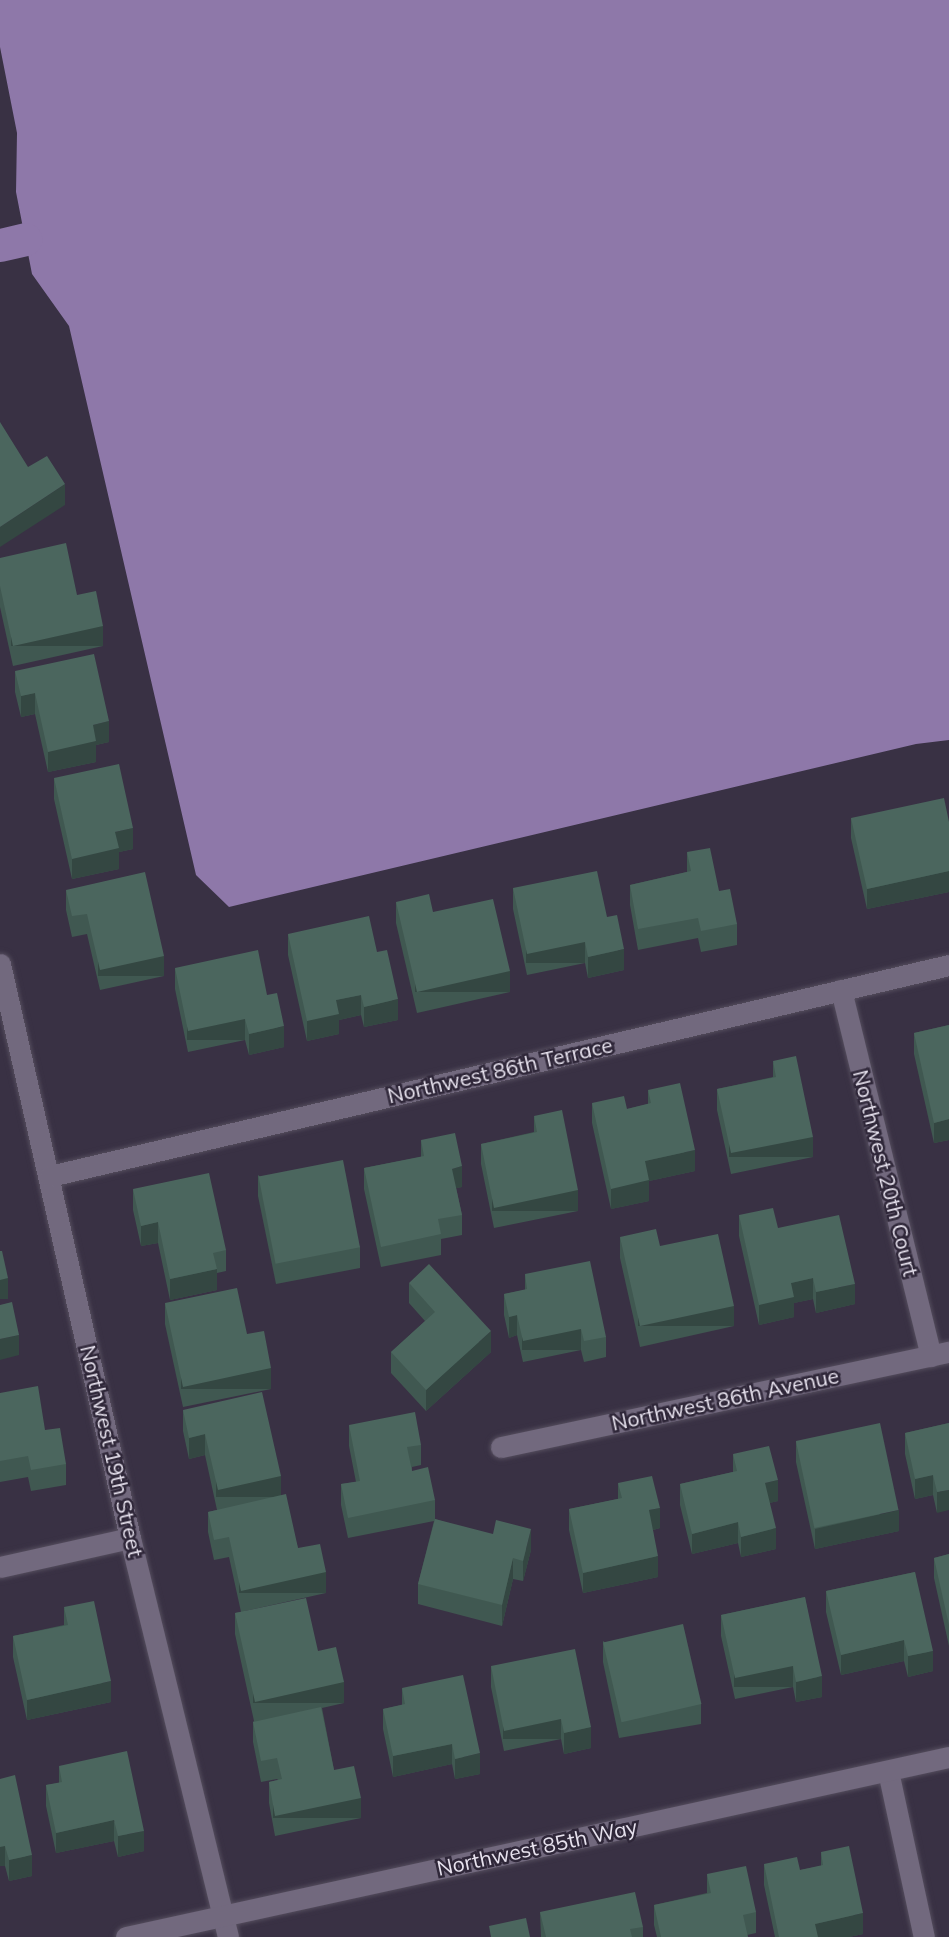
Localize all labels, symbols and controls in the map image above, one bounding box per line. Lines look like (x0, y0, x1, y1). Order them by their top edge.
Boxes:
street label: Northwest 86th Terrace (385, 1032, 615, 1108)
street label: Northwest 20th Court (848, 1067, 924, 1279)
street label: Northwest 19th Street (75, 1343, 149, 1559)
street label: Northwest 86th Avenue (609, 1363, 841, 1435)
street label: Northwest 85th Way (435, 1813, 639, 1881)

